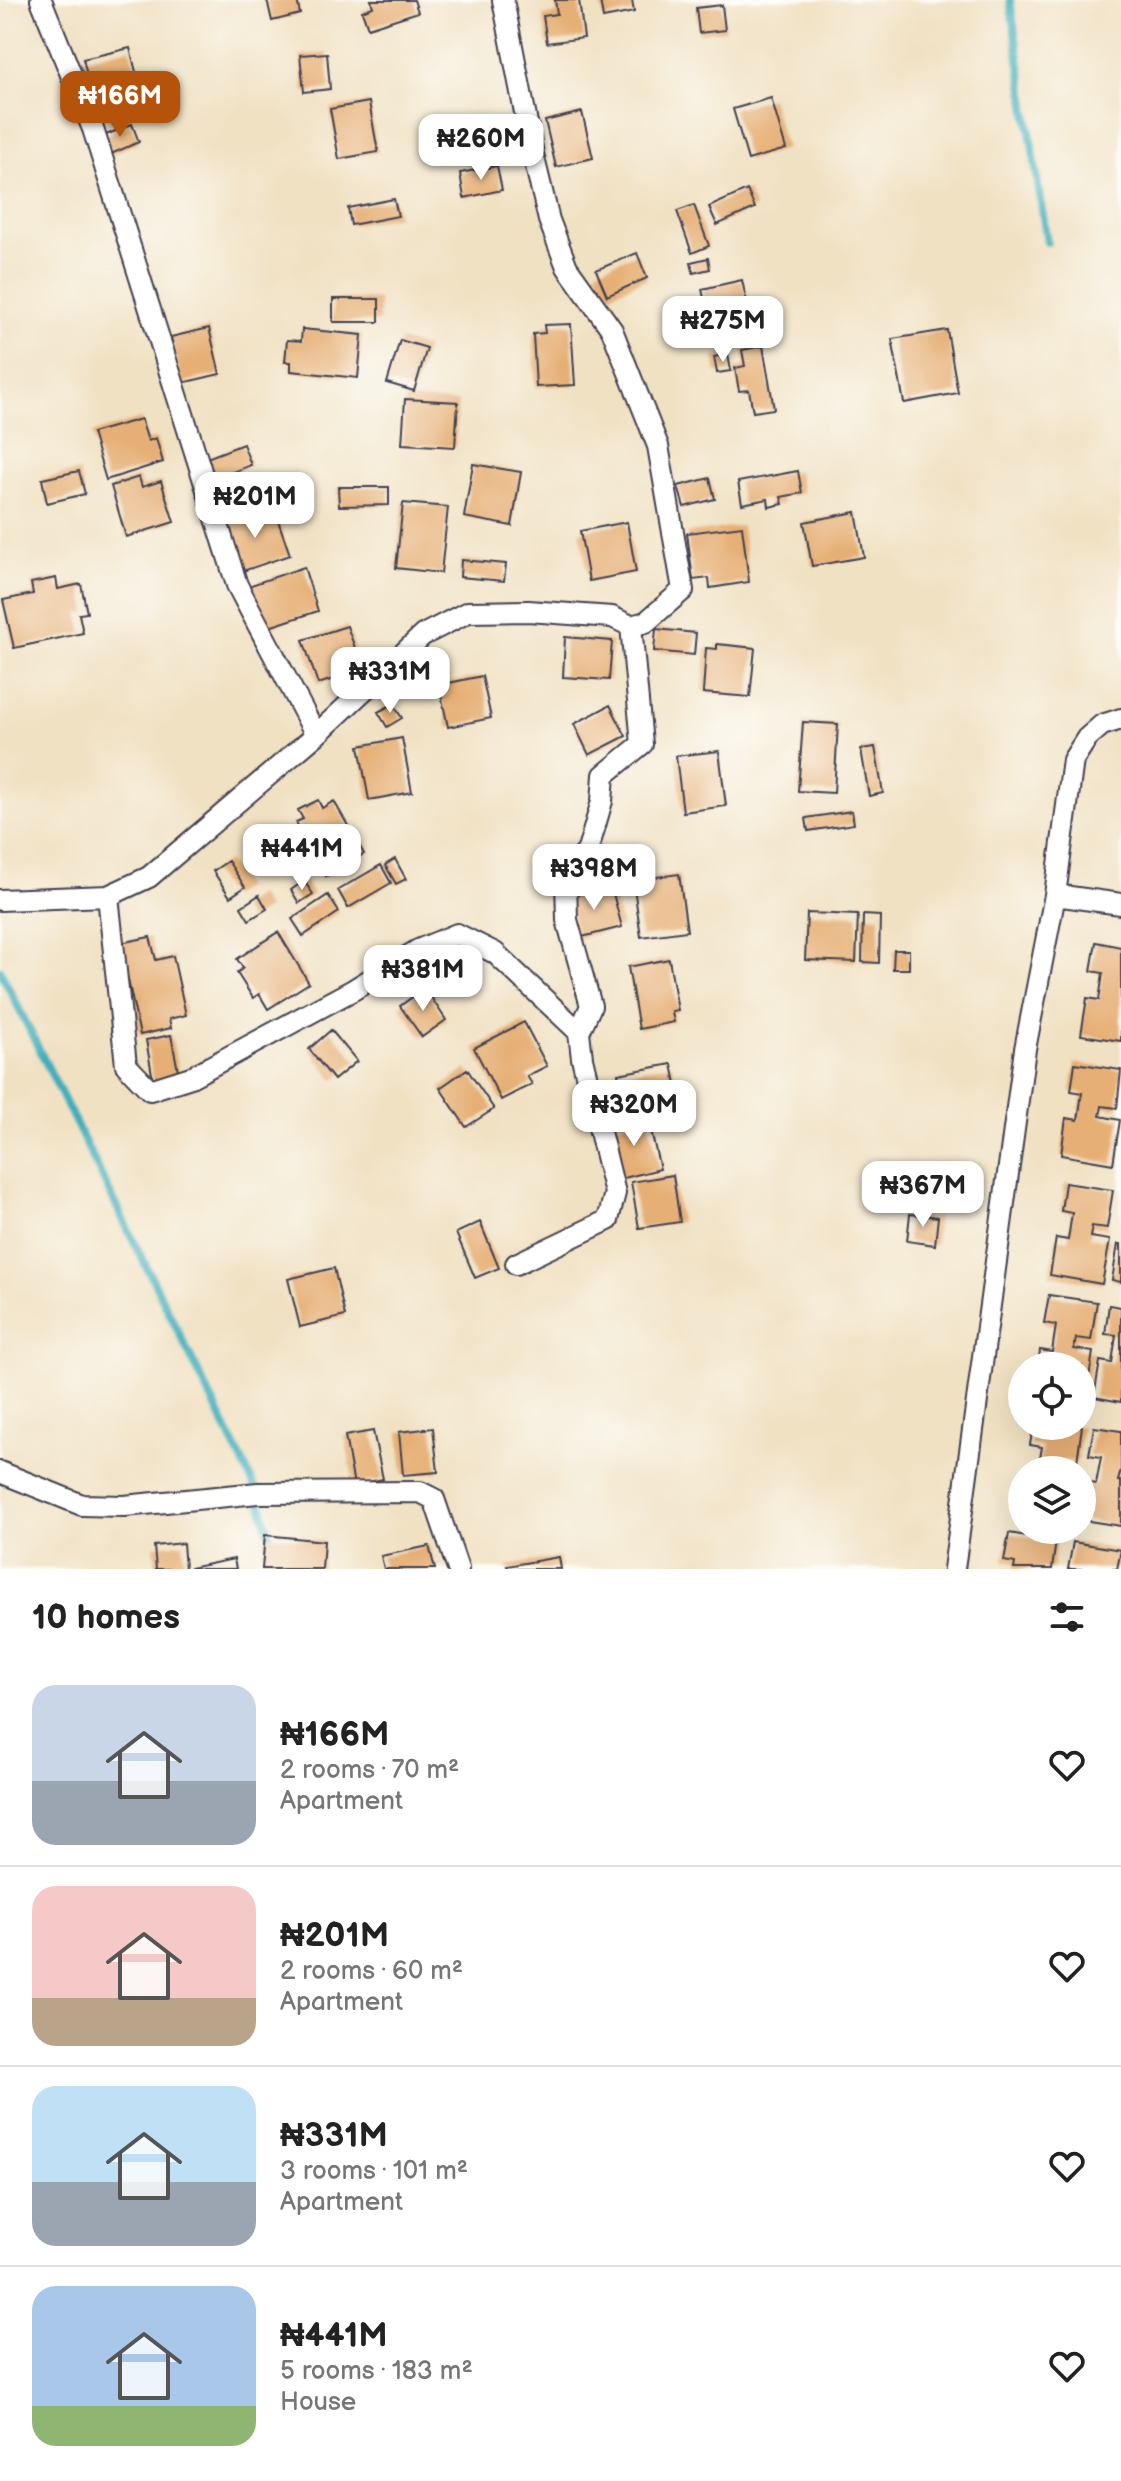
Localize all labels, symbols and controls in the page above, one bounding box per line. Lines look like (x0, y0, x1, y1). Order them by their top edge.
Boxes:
pin: ₦166M (64, 71, 176, 139)
text: ₦166M (78, 81, 162, 112)
pin: ₦260M (425, 114, 537, 182)
text: ₦260M (437, 124, 525, 155)
pin: ₦275M (667, 296, 779, 364)
text: ₦275M (680, 306, 766, 337)
pin: ₦201M (199, 472, 311, 540)
text: ₦201M (213, 482, 297, 513)
pin: ₦331M (334, 647, 446, 715)
text: ₦331M (349, 657, 431, 688)
pin: ₦441M (246, 824, 358, 892)
text: ₦441M (261, 834, 343, 865)
pin: ₦398M (538, 844, 650, 912)
text: ₦398M (550, 854, 638, 885)
pin: ₦381M (367, 945, 479, 1013)
text: ₦381M (382, 955, 464, 986)
pin: ₦320M (578, 1080, 690, 1148)
text: ₦320M (590, 1090, 678, 1121)
pin: ₦367M (867, 1161, 979, 1229)
text: ₦367M (880, 1171, 966, 1202)
map controls (1008, 1352, 1096, 1544)
button: locate (1008, 1352, 1096, 1440)
button: layers (1008, 1456, 1096, 1544)
icon: filters (1045, 1595, 1089, 1639)
text: 10 homes (32, 1597, 180, 1638)
text: ₦166M (280, 1714, 389, 1755)
icon: home (96, 1717, 192, 1813)
icon: heart (1045, 1743, 1089, 1787)
text: 2 rooms · 70 m² (280, 1755, 459, 1786)
text: Apartment (280, 1786, 403, 1817)
text: ₦201M (280, 1915, 389, 1956)
icon: home (96, 1918, 192, 2014)
icon: heart (1045, 1944, 1089, 1988)
text: 2 rooms · 60 m² (280, 1956, 463, 1987)
text: Apartment (280, 1987, 403, 2018)
text: ₦331M (280, 2115, 388, 2156)
icon: home (96, 2118, 192, 2214)
icon: heart (1045, 2144, 1089, 2188)
text: 3 rooms · 101 m² (280, 2156, 468, 2187)
text: Apartment (280, 2187, 403, 2218)
text: ₦441M (280, 2315, 388, 2356)
icon: home (96, 2318, 192, 2414)
icon: heart (1045, 2344, 1089, 2388)
text: 5 rooms · 183 m² (280, 2356, 473, 2387)
text: House (280, 2387, 356, 2418)

